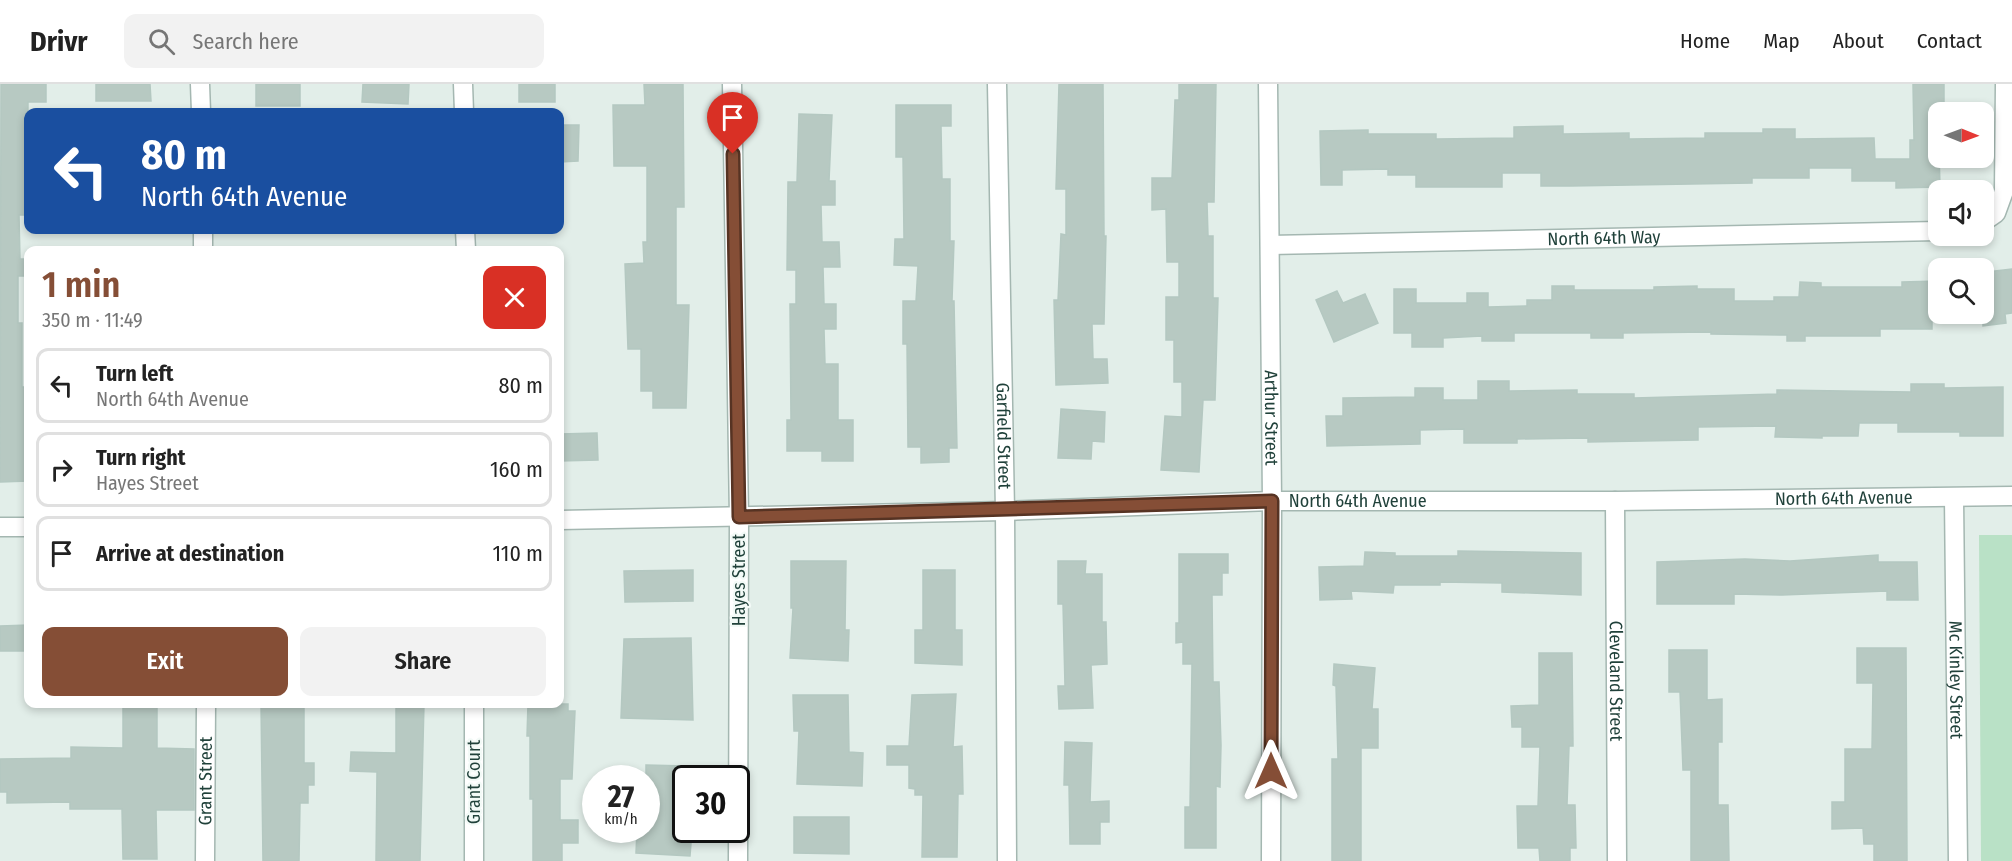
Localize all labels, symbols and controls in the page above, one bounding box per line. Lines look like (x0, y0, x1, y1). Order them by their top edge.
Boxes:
search box (124, 14, 544, 68)
text: Drivr (30, 25, 88, 58)
icon: search (145, 25, 178, 58)
text: Search here (193, 28, 299, 55)
text: Home (1680, 28, 1730, 54)
text: Map (1763, 28, 1800, 54)
text: About (1833, 28, 1884, 54)
text: Contact (1917, 28, 1982, 54)
pin (707, 92, 758, 154)
icon: arrive (716, 101, 749, 134)
north arrow (1928, 102, 1994, 168)
map controls (1928, 102, 1994, 324)
text: 80 m (141, 130, 227, 180)
icon: left (42, 132, 120, 210)
button: sound (1928, 180, 1994, 246)
text: North 64th Avenue (141, 181, 347, 213)
street label: North 64th Way (1547, 226, 1661, 250)
button: search (1928, 258, 1994, 324)
text: 1 min (42, 263, 120, 307)
button: close (483, 266, 546, 329)
text: 350 m · 11:49 (42, 308, 143, 332)
text: Turn left (96, 360, 174, 387)
icon: left (45, 369, 78, 402)
street label: Arthur Street (1260, 370, 1283, 466)
text: 80 m (498, 372, 543, 399)
street label: Garfield Street (992, 382, 1016, 490)
text: North 64th Avenue (96, 387, 249, 411)
text: Turn right (96, 444, 185, 471)
icon: right (45, 453, 78, 486)
text: 160 m (490, 456, 543, 483)
text: Hayes Street (96, 471, 199, 495)
street label: North 64th Avenue (1775, 486, 1913, 510)
street label: North 64th Avenue (1289, 490, 1427, 512)
street label: Hayes Street (728, 534, 750, 626)
icon: arrive (45, 537, 78, 570)
text: Arrive at destination (96, 540, 284, 567)
text: 110 m (493, 540, 543, 567)
street label: Cleveland Street (1605, 621, 1627, 741)
street label: Mc Kinley Street (1944, 621, 1968, 739)
button: Exit (42, 627, 288, 696)
button: Share (300, 627, 546, 696)
street label: Grant Street (194, 736, 217, 825)
position arrow (1239, 739, 1303, 803)
street label: Grant Court (463, 740, 485, 824)
speed limit sign: 30 (672, 765, 750, 843)
text: 27 (608, 779, 634, 815)
text: km/h (604, 810, 638, 828)

